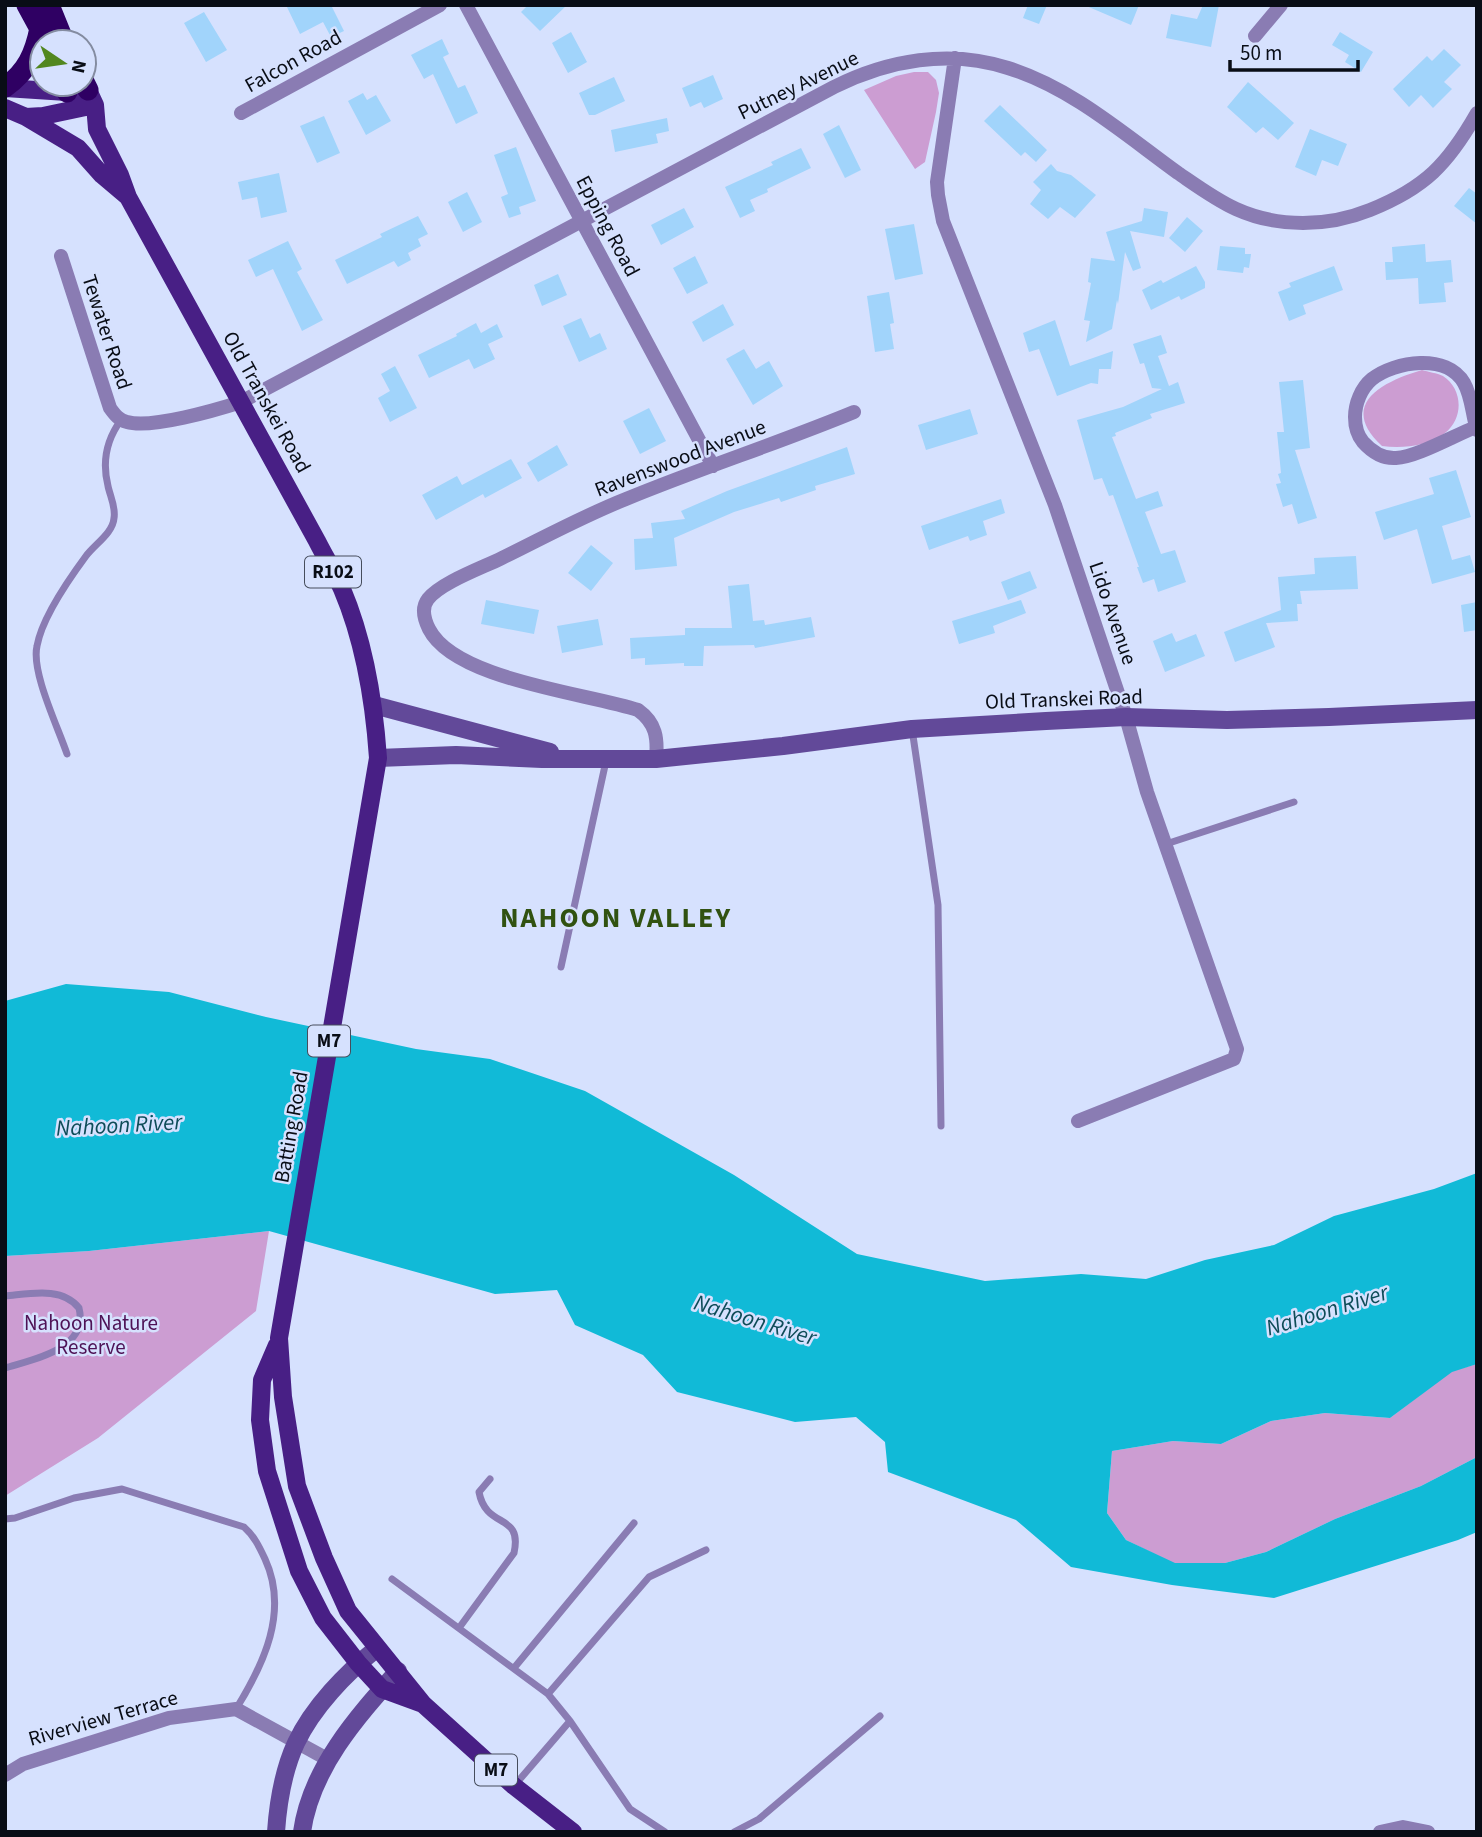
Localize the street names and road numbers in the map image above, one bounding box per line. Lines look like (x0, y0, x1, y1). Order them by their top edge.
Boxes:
street label: Falcon Road (239, 22, 347, 100)
street label: Putney Avenue (732, 43, 864, 127)
street label: Epping Road (569, 170, 647, 282)
street label: Tewater Road (74, 271, 140, 393)
street label: Old Transkei Road (216, 326, 318, 478)
street label: Ravenswood Avenue (590, 412, 770, 504)
road number: R102 (305, 556, 361, 587)
street label: Lido Avenue (1081, 557, 1145, 669)
street label: Old Transkei Road (985, 681, 1143, 717)
road number: M7 (308, 1026, 350, 1056)
street label: Batting Road (266, 1069, 316, 1185)
street label: Riverview Terrace (25, 1682, 181, 1754)
road number: M7 (475, 1754, 517, 1786)

